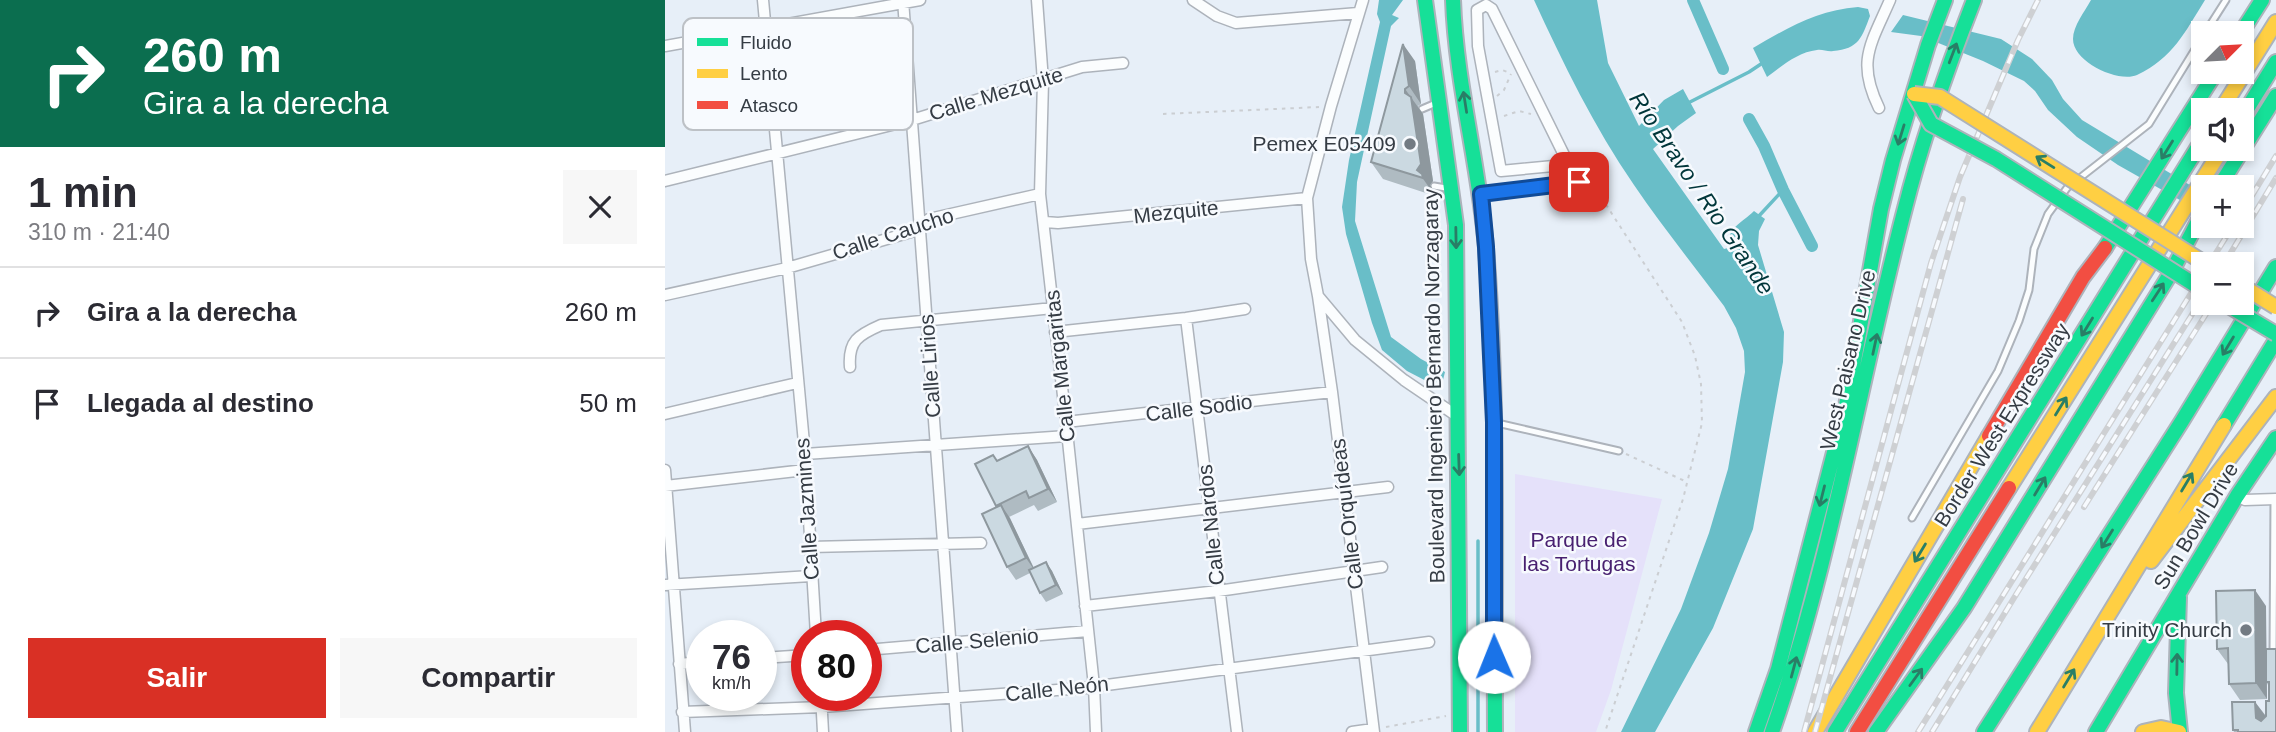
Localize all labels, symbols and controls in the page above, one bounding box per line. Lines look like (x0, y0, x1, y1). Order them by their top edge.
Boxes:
legend (683, 18, 913, 130)
north arrow (2191, 21, 2254, 84)
map controls (2191, 21, 2254, 315)
icon: right (28, 28, 119, 119)
text: 260 m (143, 28, 282, 82)
text: Fluido (740, 32, 792, 53)
one-way arrow (1948, 43, 1961, 65)
street label: Calle Mezquite (926, 62, 1066, 125)
text: Lento (740, 63, 788, 84)
text: Gira a la derecha (143, 85, 388, 121)
water label: Río Bravo / Rio Grande (1624, 87, 1780, 299)
one-way arrow (1458, 91, 1471, 114)
text: Atasco (740, 95, 798, 116)
button: sound (2191, 98, 2254, 161)
one-way arrow (1894, 124, 1907, 146)
place label: Pemex E05409 (1252, 132, 1396, 155)
marker: Pemex E05409 (1402, 136, 1418, 152)
one-way arrow (2159, 140, 2174, 159)
pin (1549, 152, 1609, 212)
one-way arrow (2035, 155, 2055, 169)
icon: arrive (1560, 163, 1598, 201)
text: 1 min (28, 169, 138, 216)
button: close (563, 170, 637, 244)
button: + (2191, 175, 2254, 238)
street label: Boulevard Ingeniero Bernardo Norzagaray (1419, 188, 1448, 583)
street label: Mezquite (1132, 196, 1220, 227)
street label: Calle Caucho (829, 203, 956, 264)
text: 310 m · 21:40 (28, 219, 170, 245)
one-way arrow (1449, 226, 1463, 249)
button: − (2191, 252, 2254, 315)
street label: West Paisano Drive (1816, 268, 1879, 452)
one-way arrow (2151, 283, 2166, 302)
street label: Calle Margaritas (1040, 289, 1079, 443)
icon: right (28, 294, 66, 332)
text: Gira a la derecha (87, 297, 297, 327)
text: 260 m (565, 297, 637, 327)
street label: Calle Lirios (914, 313, 945, 419)
one-way arrow (2080, 317, 2094, 337)
street label: Border West Expressway (1929, 318, 2074, 531)
one-way arrow (1868, 333, 1882, 356)
one-way arrow (2220, 336, 2234, 356)
icon: arrive (28, 385, 66, 423)
text: Llegada al destino (87, 388, 314, 418)
text: 50 m (579, 388, 637, 418)
street label: Calle Sodio (1144, 390, 1254, 425)
one-way arrow (2054, 396, 2068, 416)
street label: Calle Jazmines (790, 437, 823, 581)
street label: Calle Orquídeas (1326, 437, 1367, 591)
one-way arrow (1452, 453, 1465, 476)
street label: Sun Bowl Drive (2149, 458, 2242, 593)
street label: Calle Nardos (1193, 463, 1228, 587)
one-way arrow (2181, 473, 2195, 493)
one-way arrow (2033, 476, 2047, 496)
one-way arrow (1815, 484, 1828, 506)
park label: Parque de las Tortugas (1523, 528, 1635, 575)
one-way arrow (2099, 529, 2114, 548)
one-way arrow (1913, 542, 1927, 562)
place label: Trinity Church (2102, 618, 2232, 641)
speed limit sign: 80 (791, 620, 882, 711)
position arrow (1457, 620, 1531, 694)
marker: Trinity Church (2238, 622, 2254, 638)
street label: Calle Selenio (914, 624, 1040, 657)
text: 76 (712, 637, 751, 676)
button: Salir (28, 638, 326, 718)
button: Compartir (340, 638, 637, 718)
one-way arrow (2171, 653, 2184, 676)
one-way arrow (1788, 656, 1801, 679)
one-way arrow (1909, 668, 1923, 687)
one-way arrow (2062, 669, 2076, 689)
street label: Calle Neón (1004, 672, 1110, 705)
text: km/h (712, 673, 751, 693)

